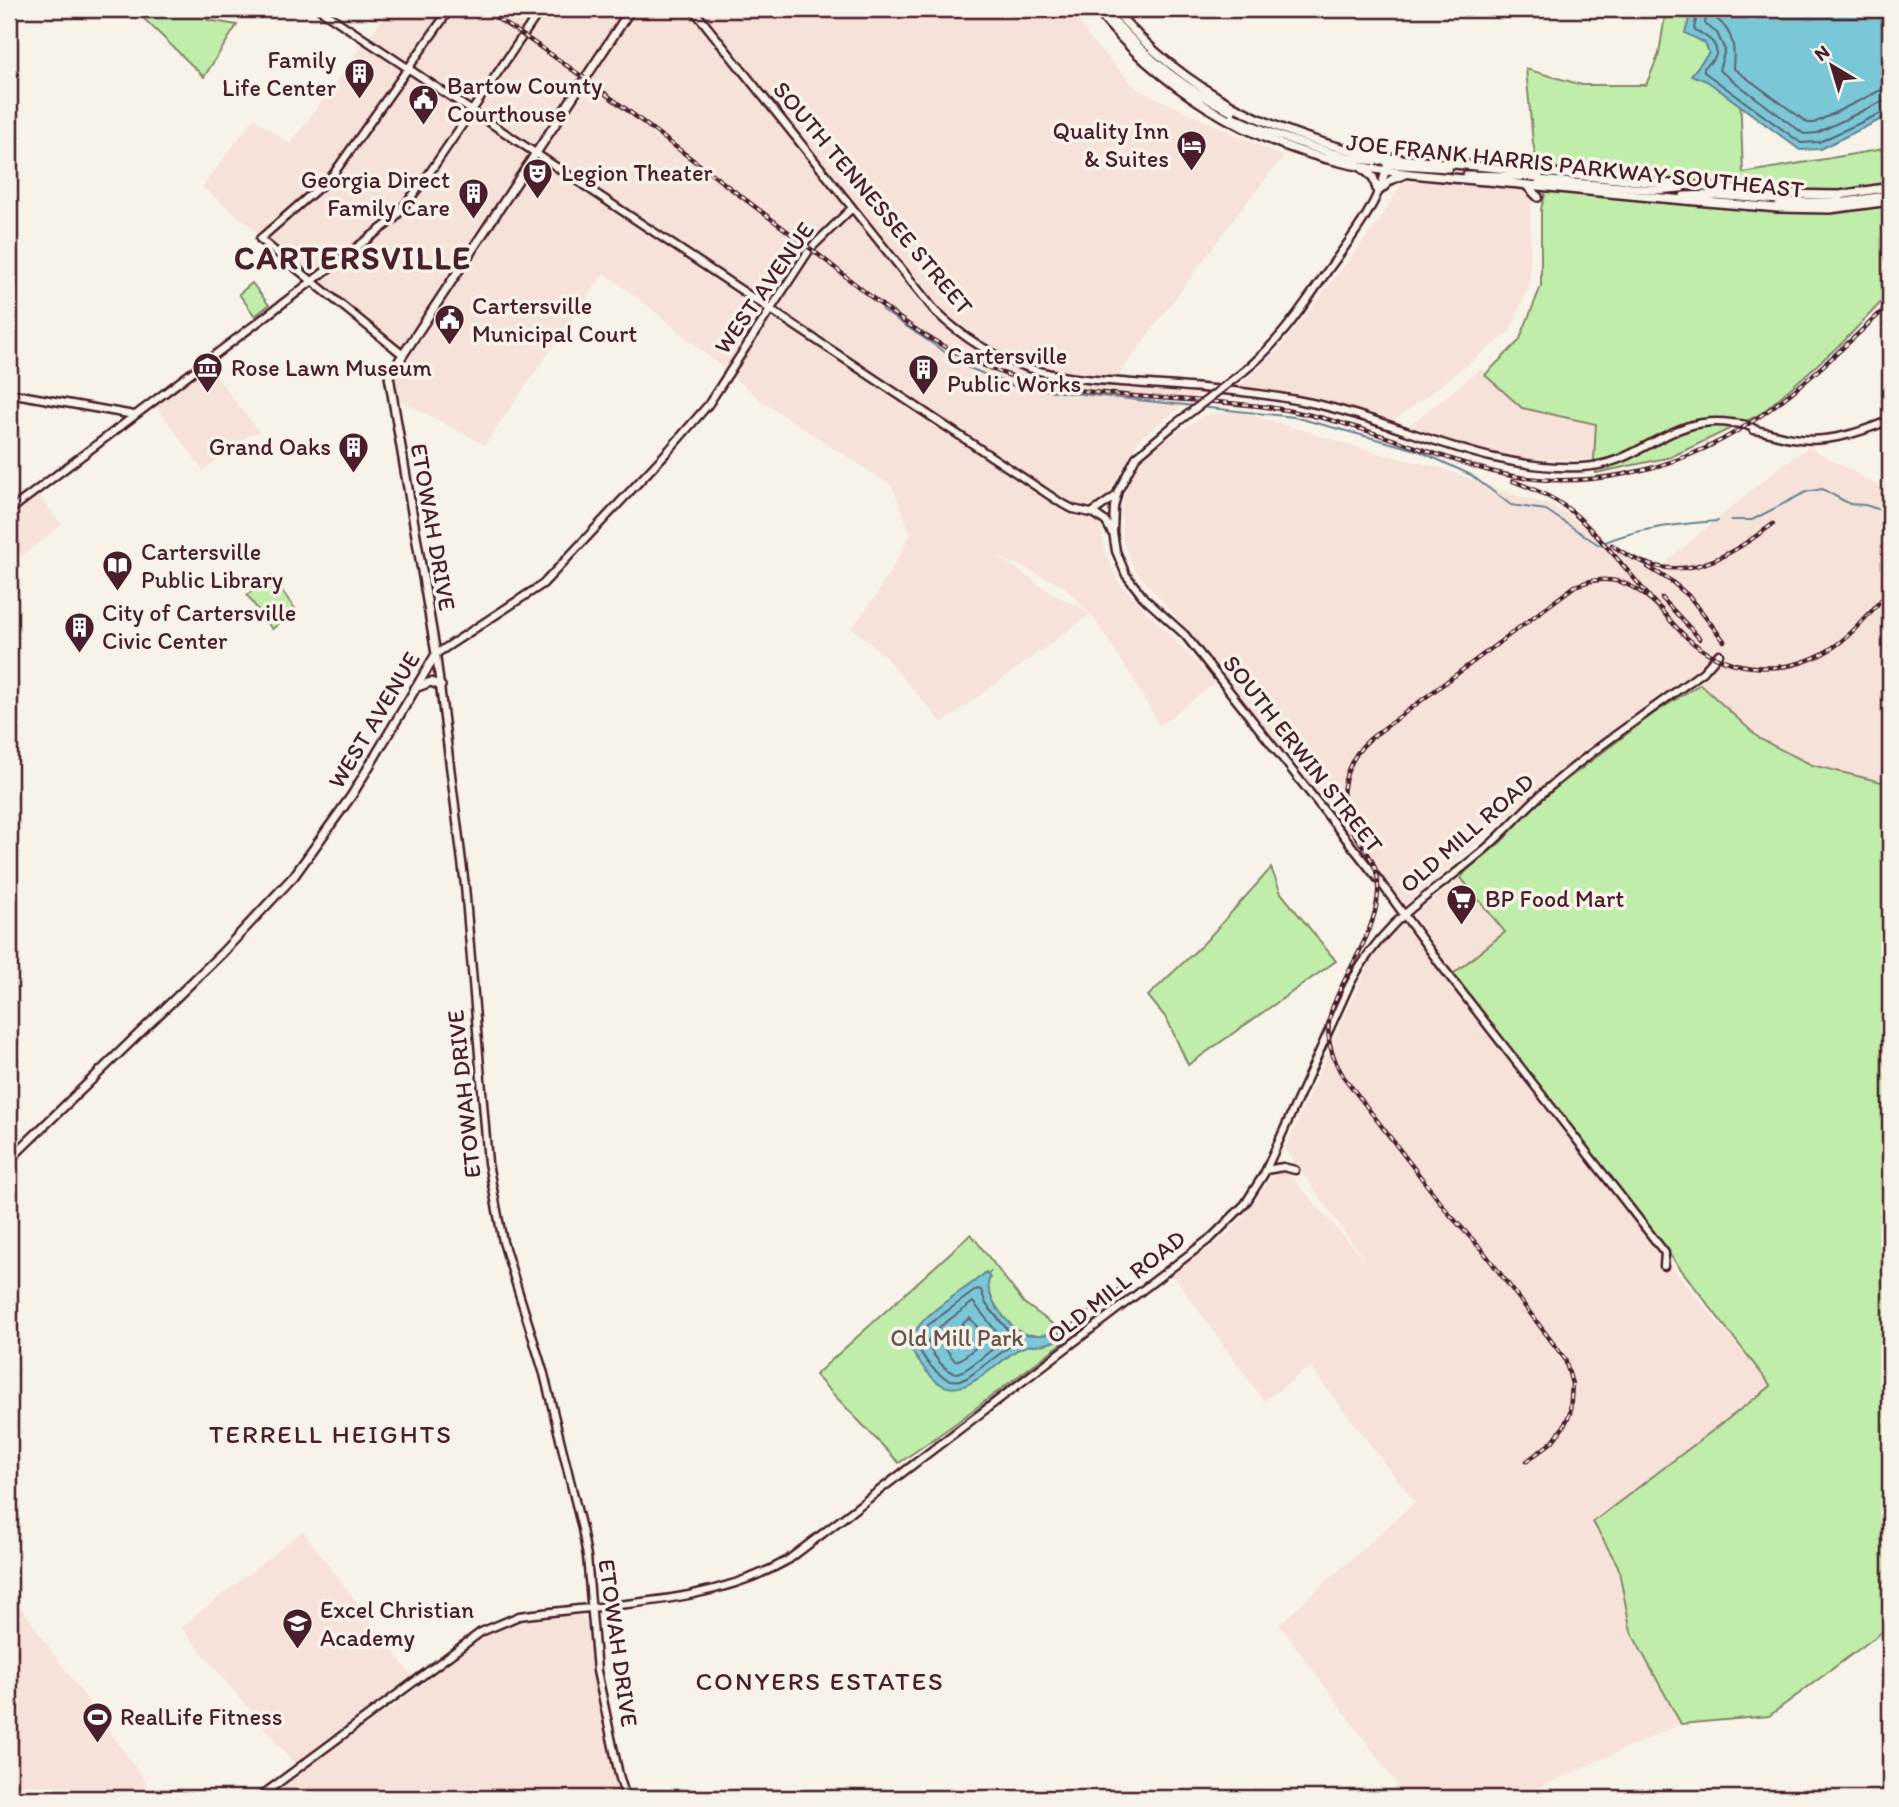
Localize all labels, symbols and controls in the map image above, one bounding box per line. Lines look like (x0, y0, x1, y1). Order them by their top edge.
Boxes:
north arrow (1798, 32, 1868, 102)
text: N (1810, 40, 1834, 66)
place label: Family Life Center (222, 45, 337, 102)
building icon: Family Life Center (342, 57, 376, 101)
place label: Bartow County Courthouse (447, 71, 603, 128)
street label: SOUTH TENNESSEE STREET (767, 75, 980, 321)
public building icon: Bartow County Courthouse (407, 83, 441, 127)
place label: Quality Inn & Suites (1053, 116, 1169, 173)
street label: JOE FRANK HARRIS PARKWAY SOUTHEAST (1345, 127, 1806, 204)
hotel icon: Quality Inn & Suites (1175, 128, 1209, 172)
theatre icon: Legion Theater (521, 156, 555, 200)
place label: Legion Theater (561, 158, 713, 187)
place label: Georgia Direct Family Care (301, 165, 450, 222)
building icon: Georgia Direct Family Care (456, 177, 490, 221)
street label: WEST AVENUE (707, 216, 820, 359)
district label: CARTERSVILLE (234, 239, 472, 277)
place label: Cartersville Municipal Court (472, 291, 637, 348)
public building icon: Cartersville Municipal Court (432, 303, 466, 347)
place label: Cartersville Public Works (947, 341, 1081, 398)
museum icon: Rose Lawn Museum (191, 351, 225, 395)
place label: Rose Lawn Museum (231, 353, 432, 382)
building icon: Cartersville Public Works (907, 353, 941, 397)
building icon: Grand Oaks (337, 430, 371, 474)
place label: Grand Oaks (209, 432, 331, 461)
street label: ETOWAH DRIVE (405, 441, 462, 613)
place label: Cartersville Public Library (141, 537, 283, 594)
library icon: Cartersville Public Library (101, 549, 135, 593)
place label: City of Cartersville Civic Center (102, 598, 296, 655)
building icon: City of Cartersville Civic Center (62, 610, 96, 654)
street label: WEST AVENUE (321, 646, 426, 793)
street label: SOUTH ERWIN STREET (1217, 649, 1390, 859)
street label: OLD MILL ROAD (1394, 766, 1540, 899)
supermarket icon: BP Food Mart (1445, 882, 1479, 926)
place label: BP Food Mart (1485, 884, 1624, 913)
street label: ETOWAH DRIVE (440, 1008, 487, 1180)
street label: OLD MILL ROAD (1041, 1223, 1191, 1350)
park label: Old Mill Park (890, 1323, 1024, 1352)
district label: TERRELL HEIGHTS (209, 1418, 453, 1450)
street label: ETOWAH DRIVE (592, 1557, 645, 1729)
place label: Excel Christian Academy (320, 1595, 474, 1652)
school or university icon: Excel Christian Academy (280, 1607, 314, 1651)
district label: CONYERS ESTATES (695, 1665, 945, 1697)
sports icon: RealLife Fitness (80, 1700, 114, 1744)
place label: RealLife Fitness (120, 1702, 282, 1731)

